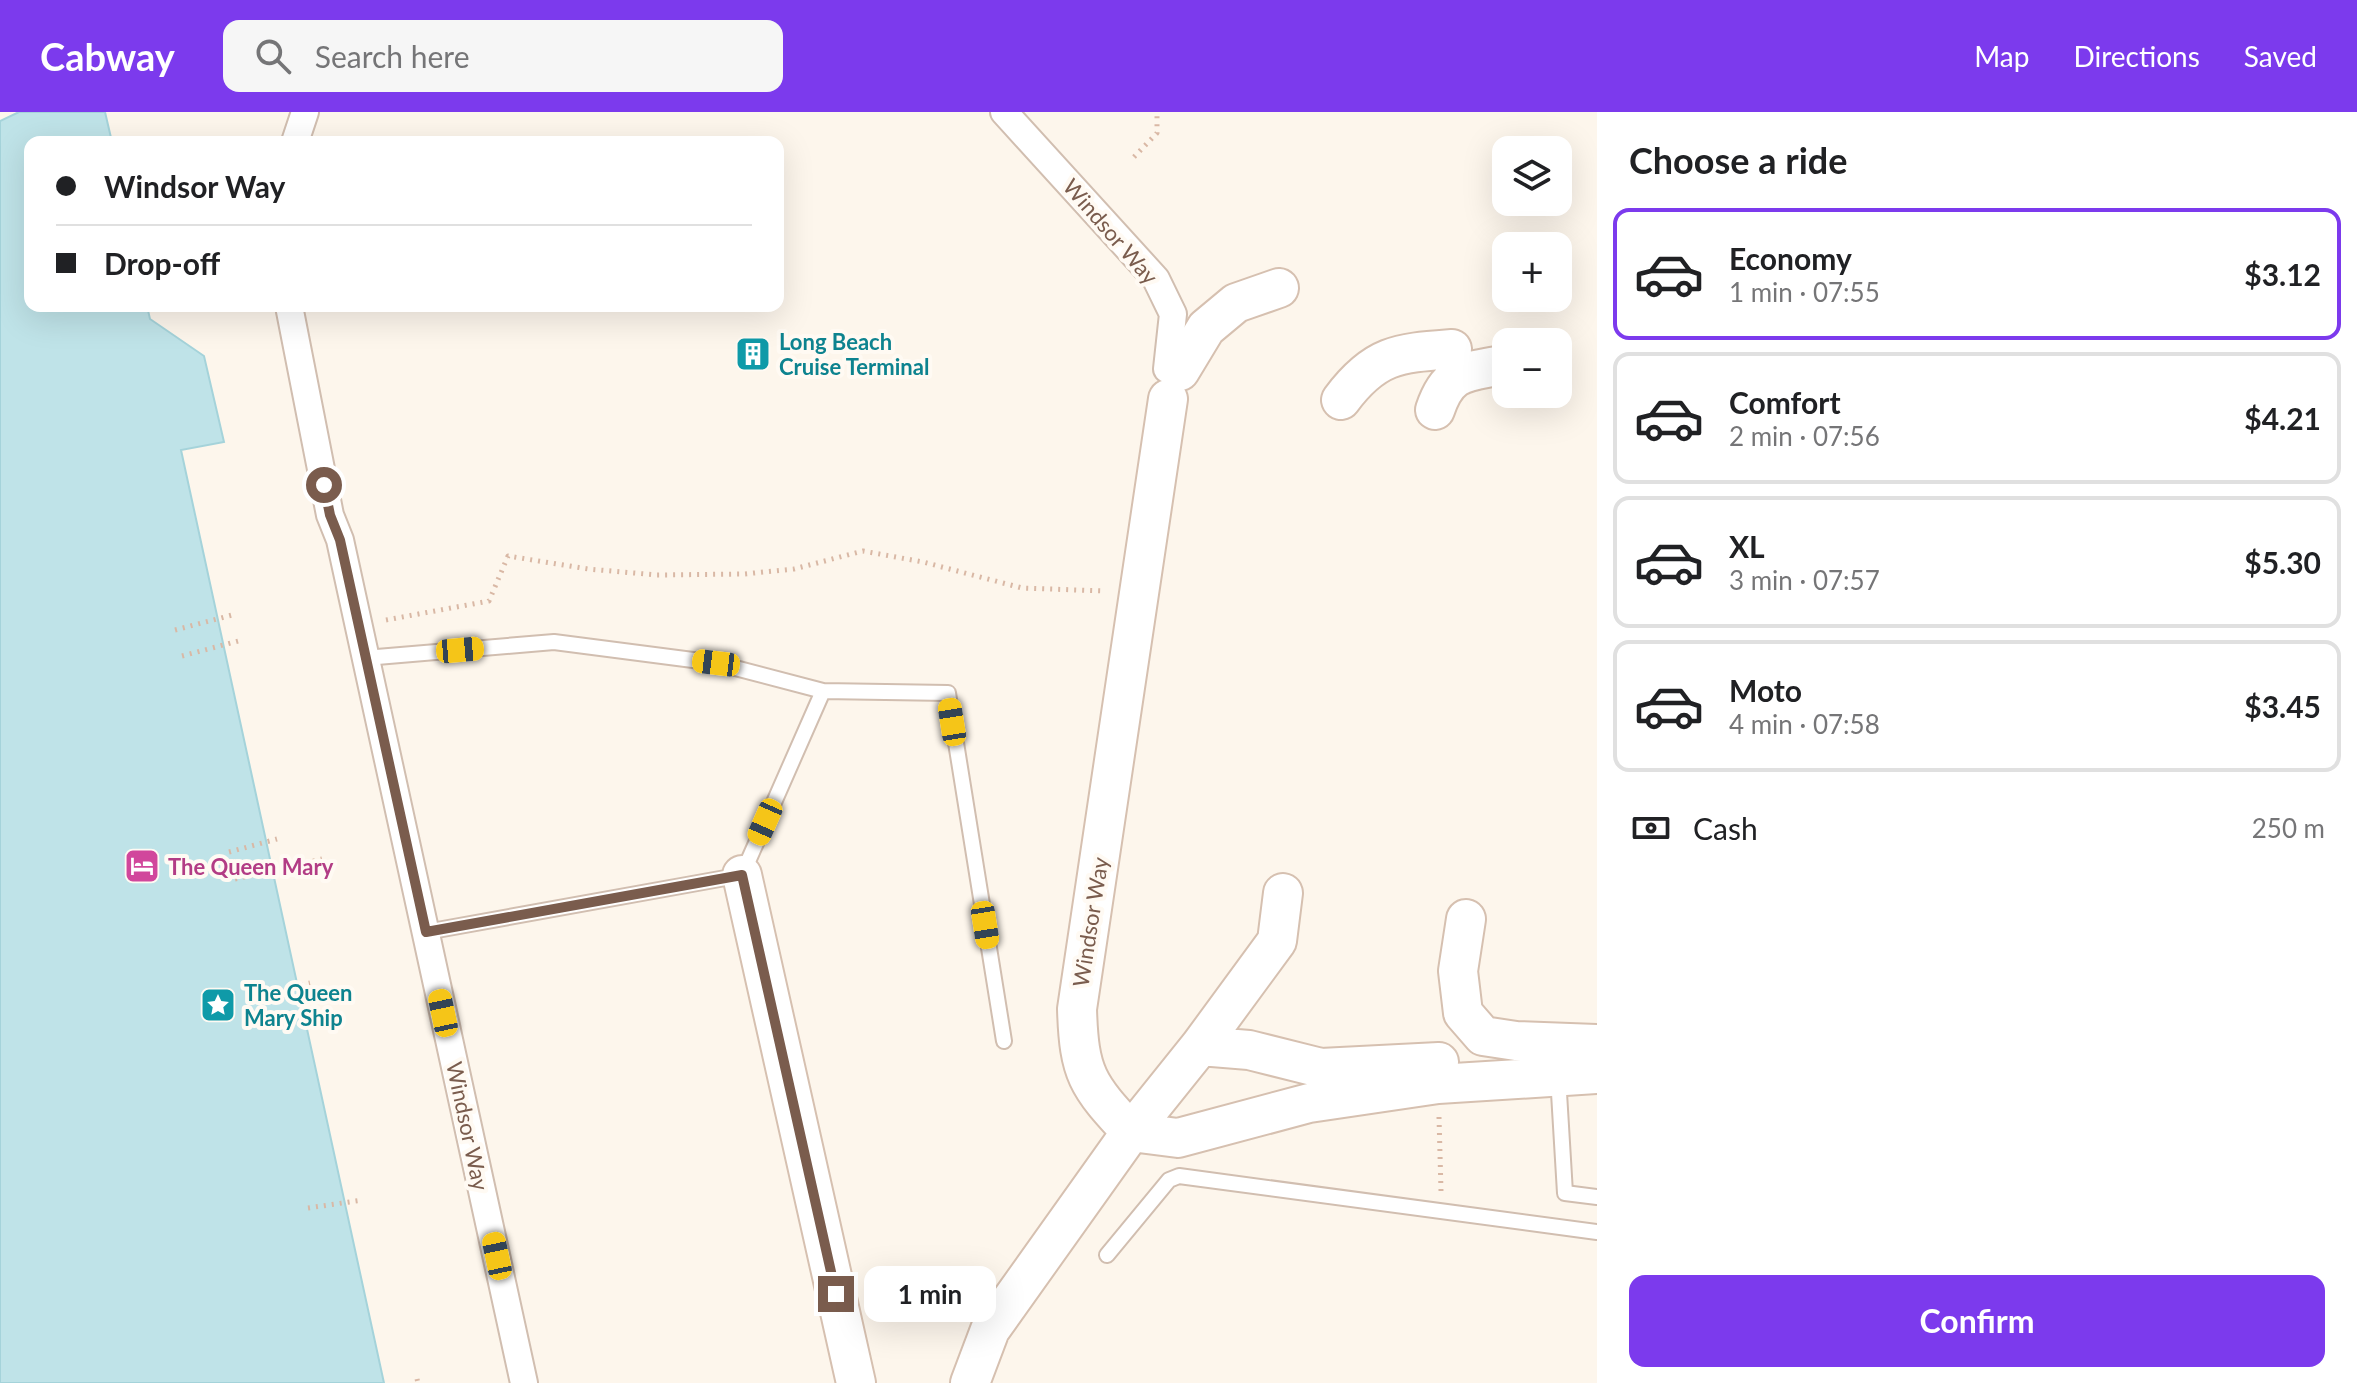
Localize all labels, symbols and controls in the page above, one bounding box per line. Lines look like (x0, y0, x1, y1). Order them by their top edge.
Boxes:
search box (223, 20, 783, 92)
text: Cabway (40, 33, 175, 79)
icon: search (251, 34, 295, 78)
text: Search here (315, 38, 470, 74)
text: Map (1974, 39, 2029, 73)
text: Directions (2073, 39, 2200, 73)
text: Saved (2244, 39, 2317, 73)
map controls (1492, 136, 1572, 408)
button: layers (1492, 136, 1572, 216)
text: Choose a ride (1629, 138, 1848, 182)
text: Windsor Way (104, 168, 285, 204)
street label: Windsor Way (1058, 173, 1165, 290)
button: + (1492, 232, 1572, 312)
icon: car (1633, 238, 1705, 310)
text: Economy (1729, 240, 1852, 276)
text: Drop-off (104, 245, 220, 281)
text: $3.12 (2244, 256, 2321, 292)
text: 1 min · 07:55 (1729, 276, 1880, 308)
place label: Long Beach Cruise Terminal (779, 328, 929, 380)
button: − (1492, 328, 1572, 408)
building icon: Long Beach Cruise Terminal (734, 335, 772, 373)
icon: car (1633, 382, 1705, 454)
text: Comfort (1729, 384, 1841, 420)
text: $4.21 (2244, 400, 2321, 436)
text: 2 min · 07:56 (1729, 420, 1880, 452)
route start (306, 467, 342, 503)
icon: car (1633, 526, 1705, 598)
text: XL (1729, 528, 1765, 564)
text: $5.30 (2244, 544, 2321, 580)
text: 3 min · 07:57 (1729, 564, 1880, 596)
car (435, 636, 485, 664)
car (691, 648, 741, 678)
icon: car (1633, 670, 1705, 742)
text: Moto (1729, 672, 1802, 708)
text: $3.45 (2244, 688, 2321, 724)
car (936, 696, 968, 748)
text: 4 min · 07:58 (1729, 708, 1880, 740)
car (744, 795, 786, 849)
icon: cash (1629, 806, 1673, 850)
text: Cash (1693, 810, 1758, 846)
text: 250 m (2252, 812, 2325, 844)
hotel icon: The Queen Mary (123, 847, 161, 885)
place label: The Queen Mary (168, 853, 334, 880)
street label: Windsor Way (1066, 855, 1114, 989)
car (969, 899, 1001, 951)
place label: The Queen Mary Ship (244, 979, 352, 1031)
place icon: The Queen Mary Ship (199, 986, 237, 1024)
car (426, 987, 460, 1039)
street label: Windsor Way (441, 1059, 495, 1194)
car (480, 1230, 514, 1282)
callout: 1 min (864, 1266, 996, 1322)
button: Confirm (1629, 1275, 2325, 1367)
route end (818, 1276, 854, 1312)
text: 1 min (898, 1278, 962, 1310)

